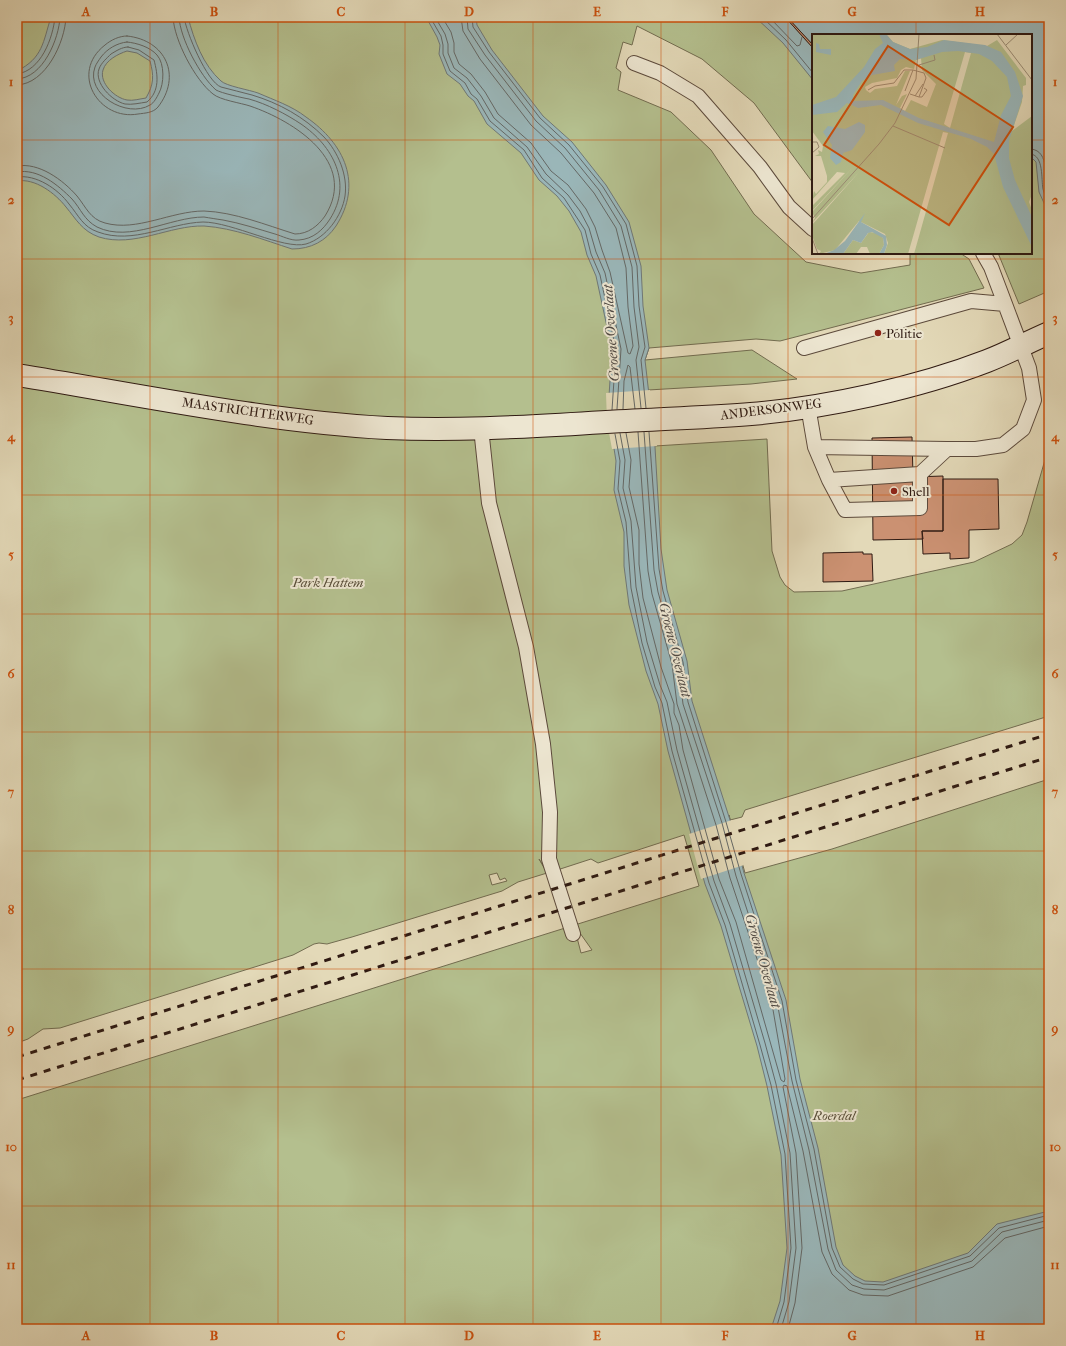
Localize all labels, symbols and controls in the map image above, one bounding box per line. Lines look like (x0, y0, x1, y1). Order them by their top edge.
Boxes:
text: A (81, 4, 91, 19)
text: B (210, 4, 219, 19)
text: C (337, 4, 346, 19)
text: D (464, 4, 474, 19)
text: E (593, 4, 601, 19)
text: F (721, 4, 729, 19)
text: G (847, 4, 857, 19)
text: H (975, 4, 986, 19)
inset map (812, 34, 1032, 254)
text: 1 (9, 74, 14, 89)
text: 1 (1053, 74, 1058, 89)
text: 2 (8, 192, 15, 207)
text: 2 (1052, 192, 1059, 207)
water label: Groene Overlaat (599, 283, 623, 382)
text: 3 (8, 310, 14, 326)
text: 3 (1052, 310, 1058, 326)
place label: Politie (886, 326, 923, 341)
marker: Politie (873, 328, 883, 338)
street label: MAASTRICHTERWEG (181, 394, 315, 428)
street label: ANDERSONWEG (718, 395, 823, 423)
text: 4 (6, 429, 16, 445)
text: 4 (1050, 429, 1060, 445)
place label: Shell (902, 484, 930, 499)
marker: Shell (889, 486, 899, 496)
text: 5 (8, 547, 14, 562)
text: 5 (1052, 547, 1058, 562)
park label: Park Hattem (292, 575, 363, 590)
water label: Groene Overlaat (655, 601, 695, 700)
text: 6 (7, 666, 15, 681)
text: 6 (1051, 666, 1059, 681)
text: 7 (7, 784, 15, 799)
text: 7 (1051, 784, 1059, 799)
text: 8 (8, 902, 15, 917)
text: 8 (1052, 902, 1059, 917)
water label: Groene Overlaat (741, 912, 785, 1011)
text: 9 (7, 1021, 15, 1037)
text: 9 (1051, 1021, 1059, 1037)
park label: Roerdal (812, 1108, 857, 1123)
text: 10 (5, 1139, 17, 1154)
text: 10 (1049, 1139, 1061, 1154)
text: 11 (6, 1257, 16, 1272)
text: 11 (1050, 1257, 1060, 1272)
text: A (81, 1328, 91, 1343)
text: B (210, 1328, 219, 1343)
text: C (337, 1328, 346, 1343)
text: D (464, 1328, 474, 1343)
text: E (593, 1328, 601, 1343)
text: F (721, 1328, 729, 1343)
text: G (847, 1328, 857, 1343)
text: H (975, 1328, 986, 1343)

